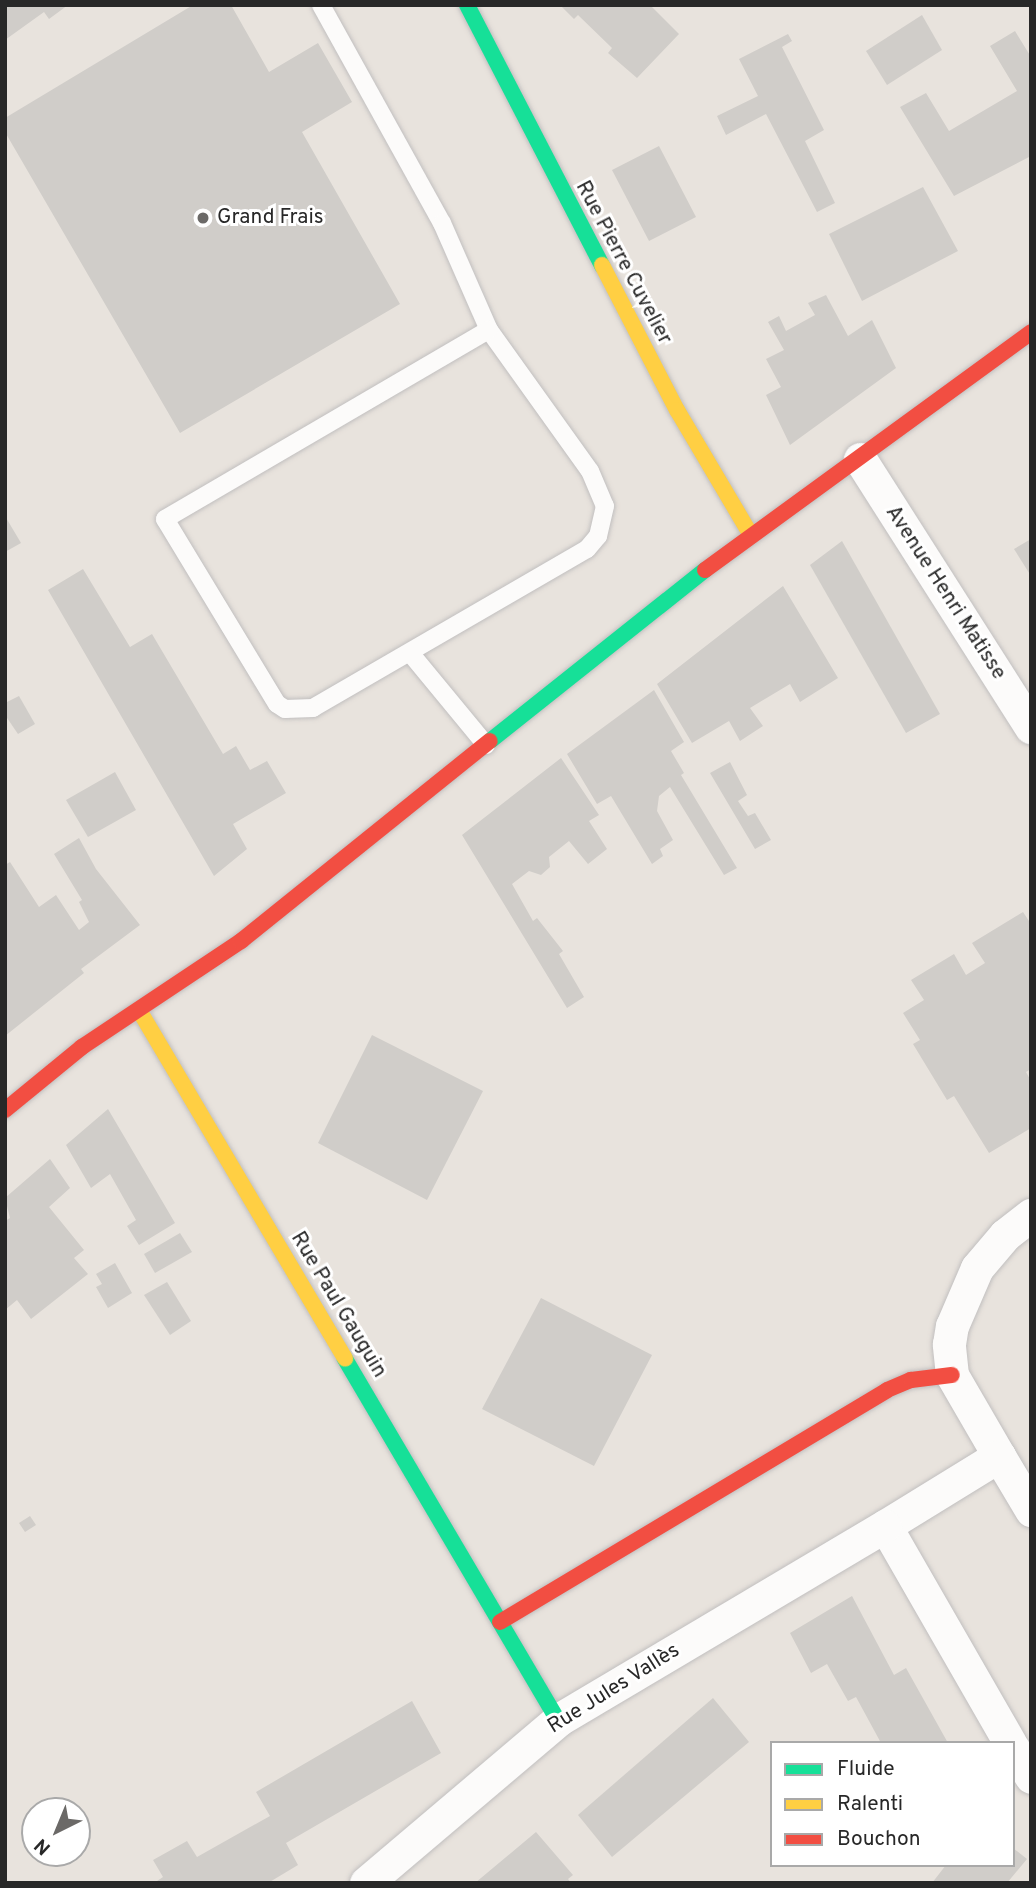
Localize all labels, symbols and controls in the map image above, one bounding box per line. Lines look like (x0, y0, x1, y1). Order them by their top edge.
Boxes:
street label: Rue Pierre Cuvelier (569, 177, 677, 349)
place label: Grand Frais (217, 205, 324, 231)
marker: Grand Frais (195, 210, 211, 226)
street label: Avenue Henri Matisse (879, 501, 1011, 685)
street label: Rue Paul Gauguin (285, 1227, 391, 1383)
street label: Rue Jules Vallès (543, 1638, 685, 1740)
legend (770, 1741, 1015, 1867)
text: Fluide (837, 1756, 895, 1783)
text: Ralenti (837, 1791, 903, 1818)
north arrow (21, 1797, 91, 1867)
text: Bouchon (837, 1826, 920, 1853)
text: N (30, 1832, 56, 1859)

